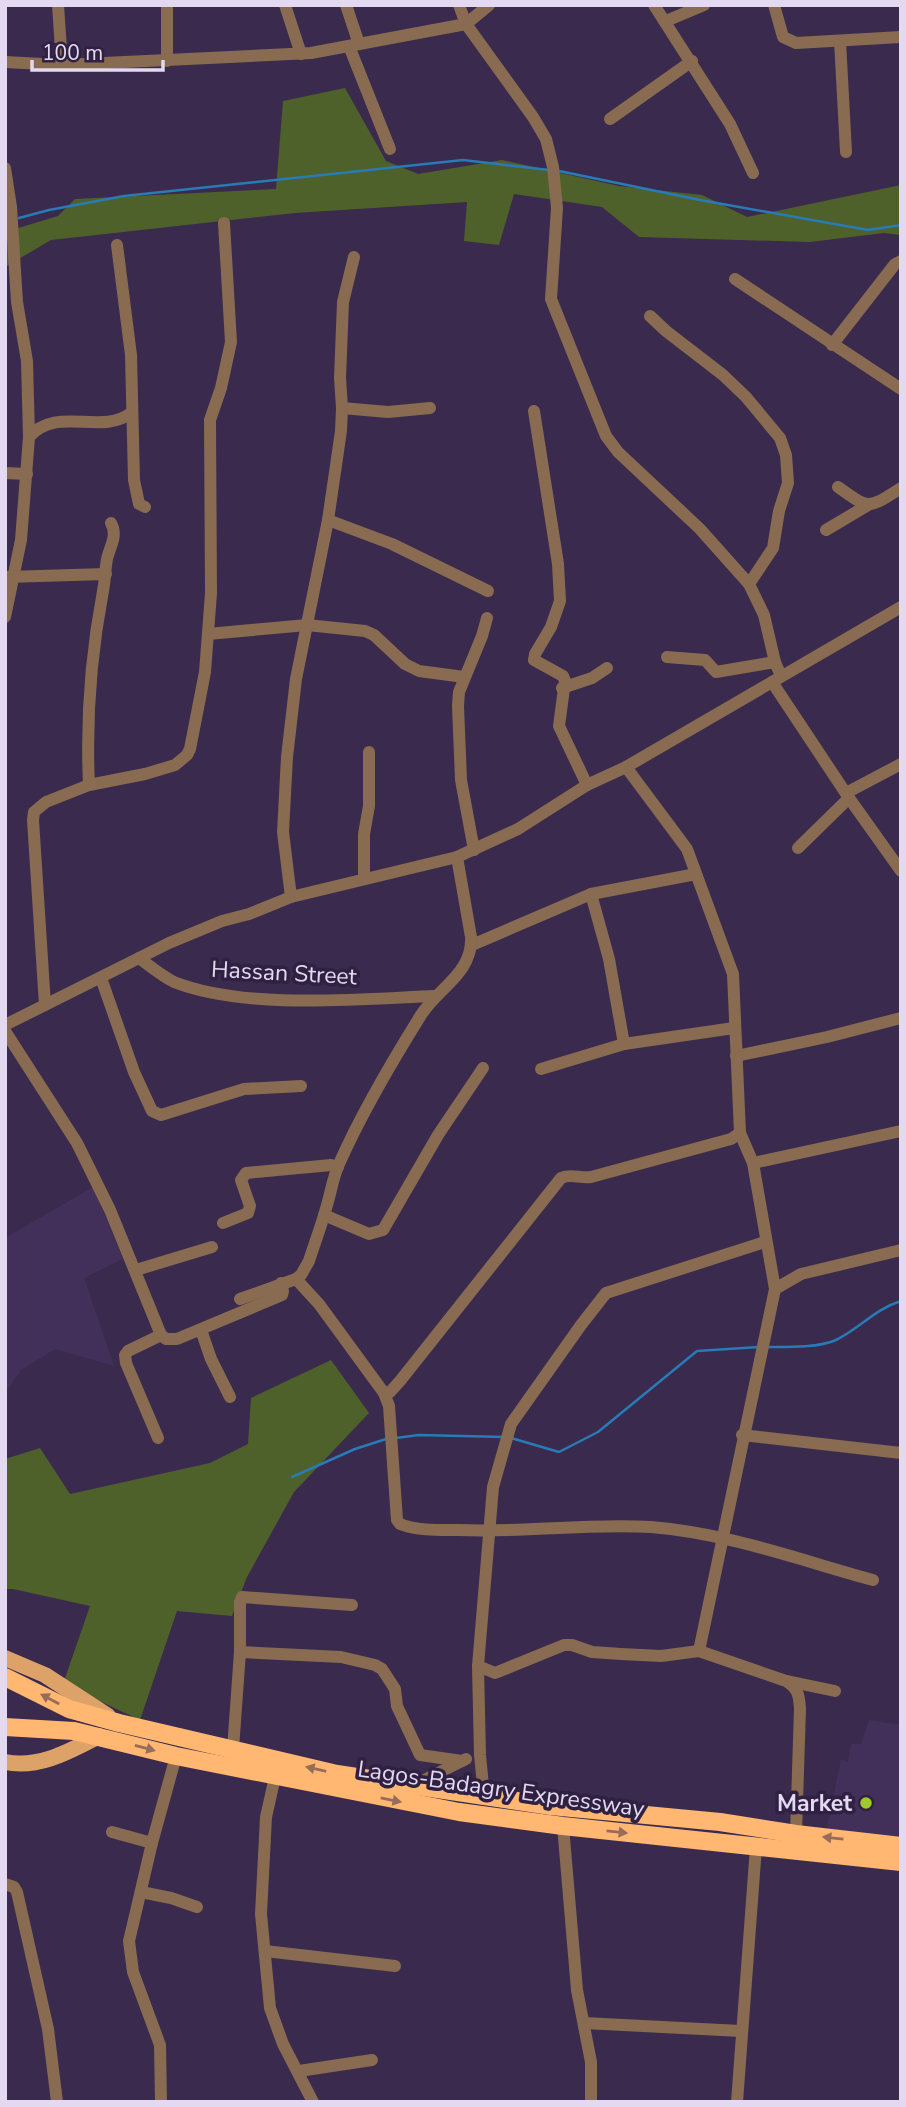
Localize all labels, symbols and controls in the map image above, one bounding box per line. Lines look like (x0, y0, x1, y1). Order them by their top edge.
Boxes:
scale bar (32, 28, 163, 72)
text: 100 m (42, 39, 103, 67)
street label: Hassan Street (210, 954, 359, 992)
one-way arrow (40, 1693, 59, 1705)
one-way arrow (134, 1743, 156, 1754)
street label: Lagos-Badagry Expressway (356, 1754, 647, 1825)
one-way arrow (305, 1763, 327, 1774)
place label: Market (777, 1788, 852, 1819)
one-way arrow (381, 1794, 403, 1805)
marker: Market (858, 1795, 874, 1811)
one-way arrow (606, 1827, 628, 1838)
one-way arrow (822, 1833, 844, 1844)

